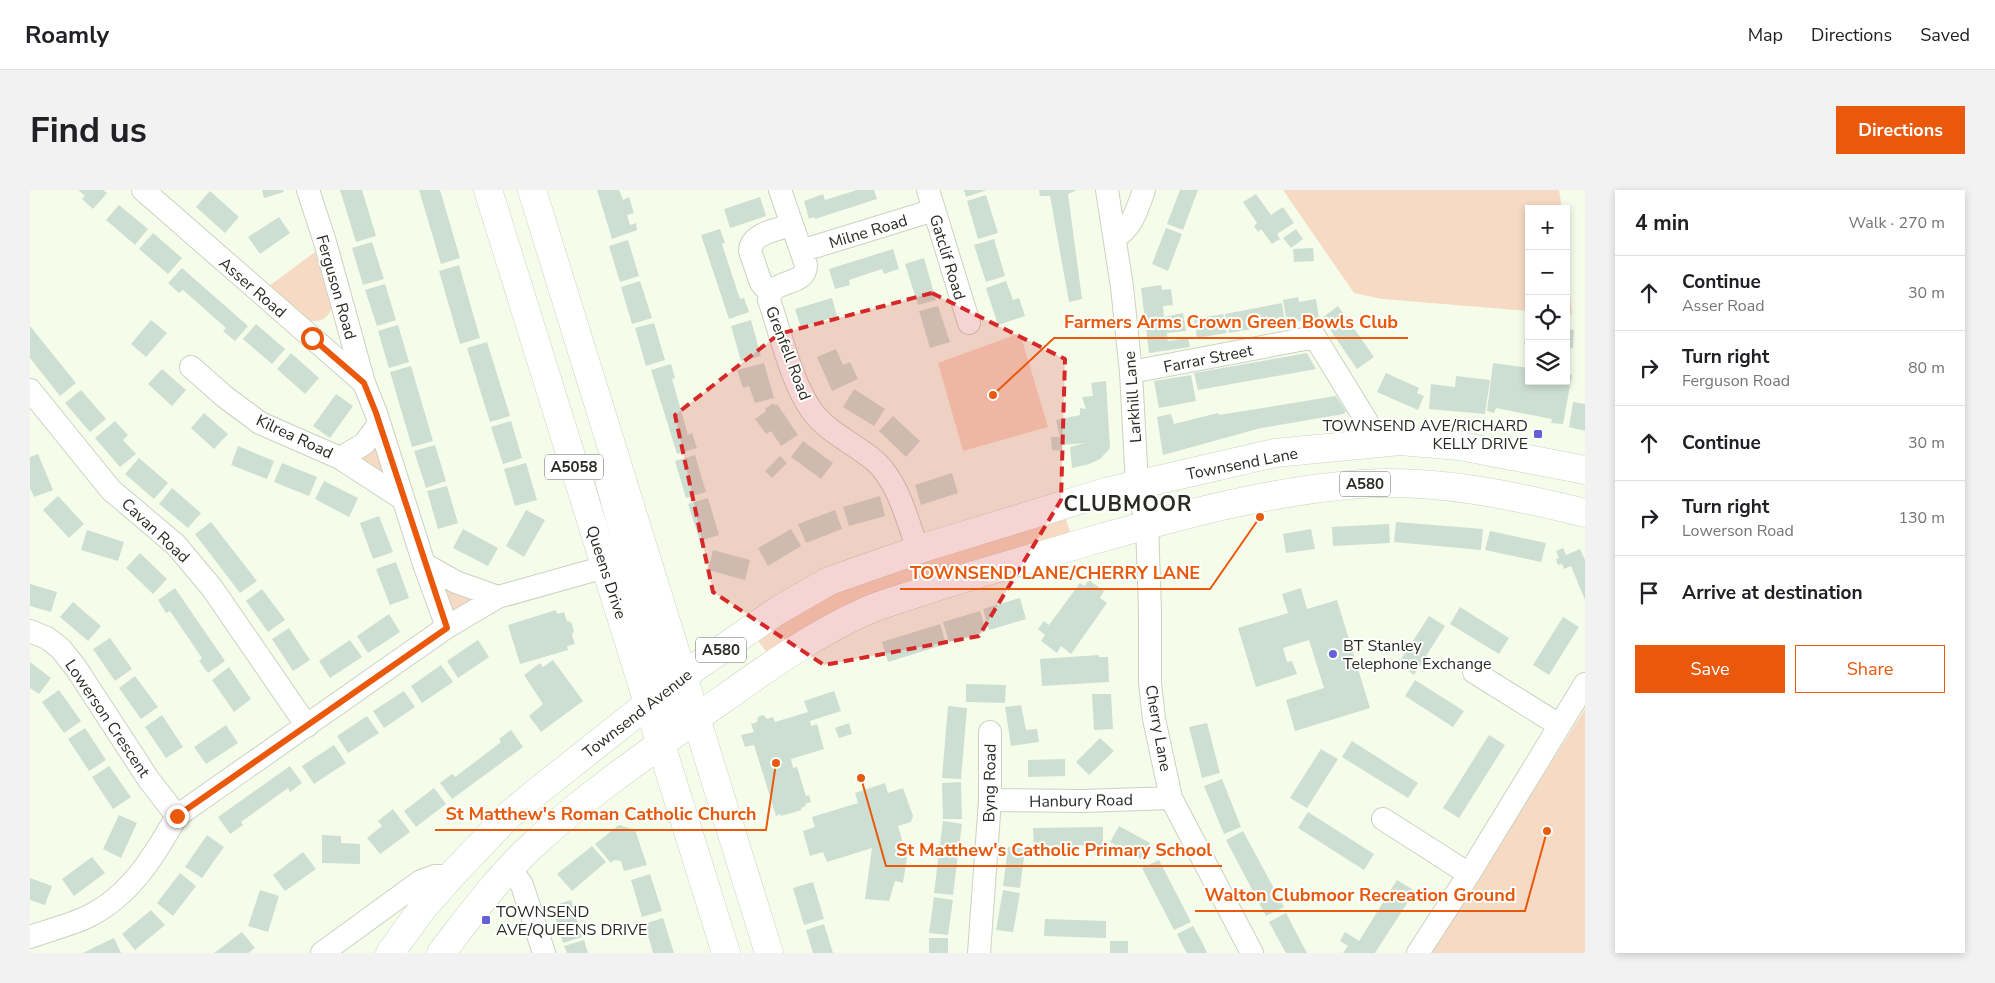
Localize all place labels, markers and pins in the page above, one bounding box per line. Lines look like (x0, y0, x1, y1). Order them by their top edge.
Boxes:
callout: Farmers Arms Crown Green Bowls Club (1054, 305, 1408, 338)
place label: TOWNSEND AVE/RICHARD KELLY DRIVE (1322, 415, 1528, 455)
marker: TOWNSEND AVE/RICHARD KELLY DRIVE (1532, 428, 1544, 440)
callout: TOWNSEND LANE/CHERRY LANE (900, 556, 1210, 589)
place label: BT Stanley Telephone Exchange (1343, 635, 1492, 675)
marker: BT Stanley Telephone Exchange (1327, 648, 1339, 660)
callout: St Matthew's Roman Catholic Church (435, 797, 766, 830)
callout: St Matthew's Catholic Primary School (886, 833, 1222, 866)
callout: Walton Clubmoor Recreation Ground (1195, 878, 1525, 911)
place label: TOWNSEND AVE/QUEENS DRIVE (496, 901, 647, 941)
marker: TOWNSEND AVE/QUEENS DRIVE (480, 914, 492, 926)

